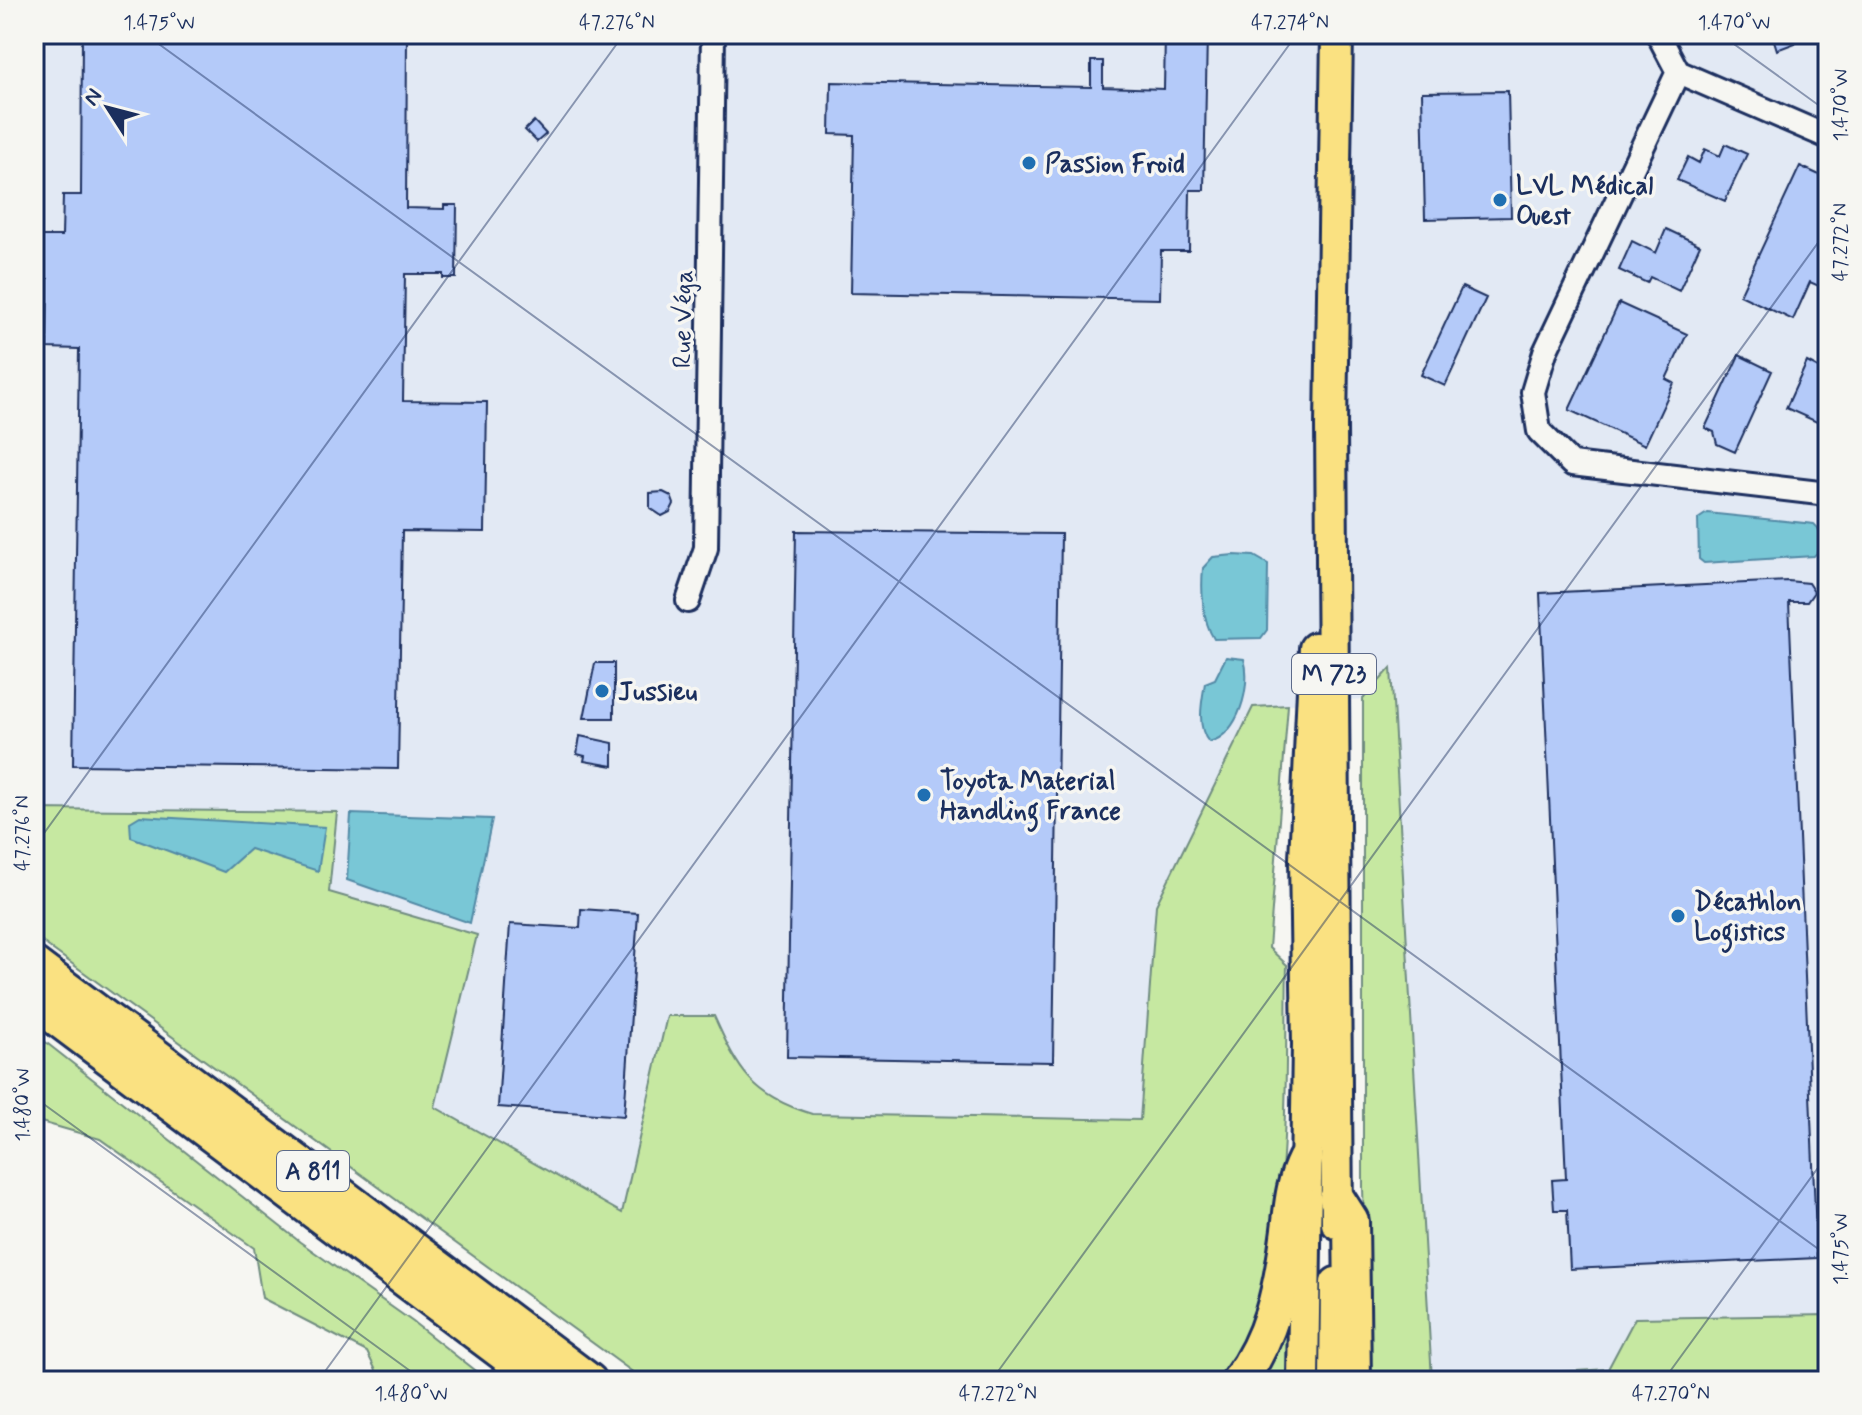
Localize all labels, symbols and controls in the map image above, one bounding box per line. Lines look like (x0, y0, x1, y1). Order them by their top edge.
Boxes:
text: 1.475°W (123, 10, 195, 37)
text: 47.276°N (579, 10, 655, 37)
text: 47.274°N (1251, 10, 1329, 37)
text: 1.470°W (1698, 10, 1770, 37)
north arrow (68, 68, 148, 148)
text: 1.470°W (1828, 69, 1855, 141)
text: N (78, 83, 109, 112)
place label: Passion Froid (1045, 148, 1185, 182)
marker: Passion Froid (1020, 154, 1038, 172)
place label: LVL Médical Ouest (1516, 170, 1653, 234)
marker: LVL Médical Ouest (1491, 191, 1509, 209)
text: 47.272°N (1828, 203, 1855, 281)
street label: Rue Véga (666, 269, 702, 369)
road number: M 723 (1292, 654, 1376, 694)
place label: Jussieu (618, 676, 697, 710)
marker: Jussieu (593, 682, 611, 700)
place label: Toyota Material Handling France (940, 765, 1121, 832)
marker: Toyota Material Handling France (915, 786, 933, 804)
text: 47.276°N (10, 795, 37, 871)
place label: Décathlon Logistics (1694, 886, 1802, 953)
marker: Décathlon Logistics (1669, 907, 1687, 925)
text: 1.480°W (10, 1068, 37, 1142)
road number: A 811 (277, 1151, 349, 1191)
text: 1.475°W (1828, 1213, 1855, 1285)
text: 1.480°W (374, 1381, 448, 1408)
text: 47.272°N (959, 1381, 1037, 1408)
text: 47.270°N (1632, 1381, 1710, 1408)

